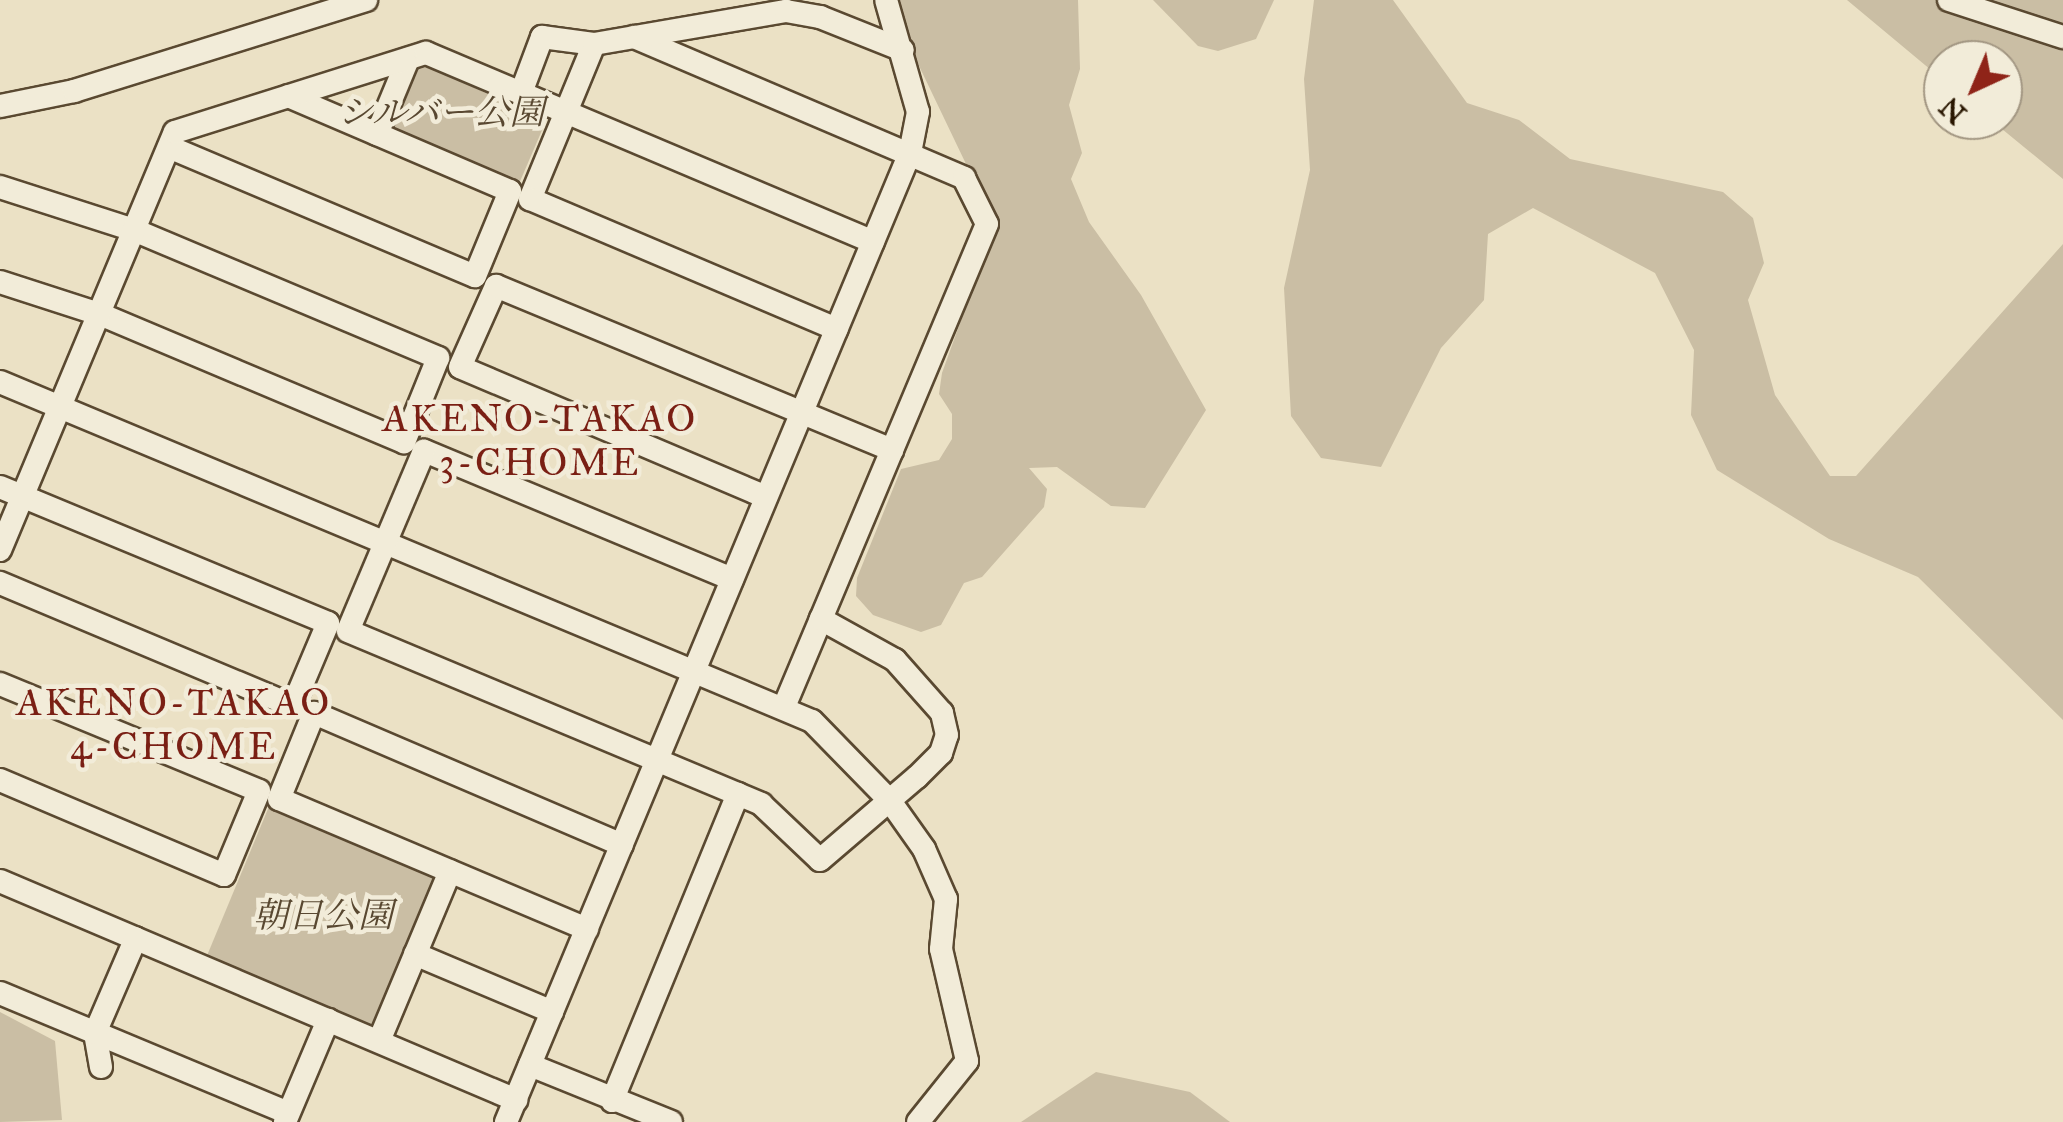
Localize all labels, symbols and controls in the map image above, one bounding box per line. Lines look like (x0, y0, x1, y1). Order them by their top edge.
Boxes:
north arrow (1923, 40, 2023, 140)
text: N (1933, 90, 1974, 131)
park label: シルバー公園 (336, 92, 546, 134)
district label: AKENO-TAKAO 3-CHOME (382, 396, 698, 486)
district label: AKENO-TAKAO 4-CHOME (16, 680, 332, 769)
park label: 朝日公園 (253, 895, 393, 937)

